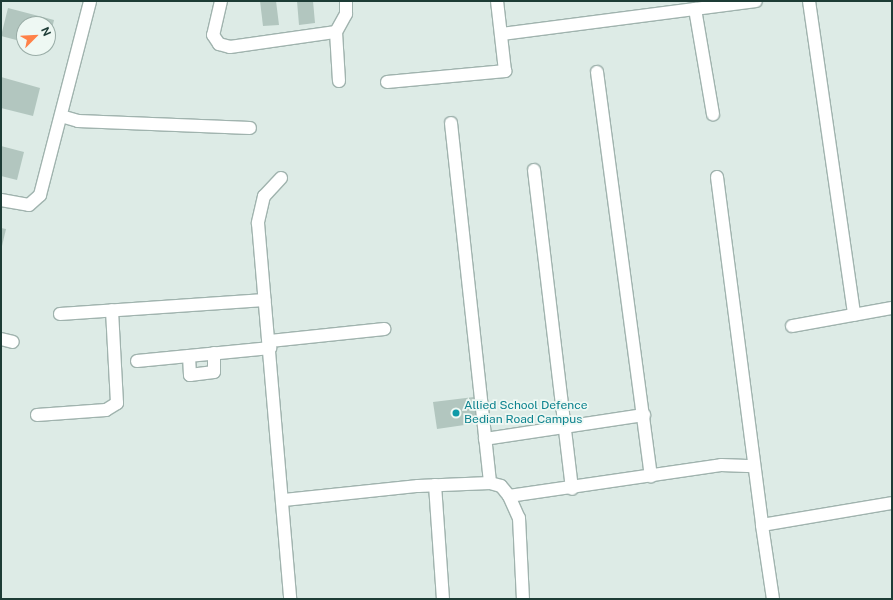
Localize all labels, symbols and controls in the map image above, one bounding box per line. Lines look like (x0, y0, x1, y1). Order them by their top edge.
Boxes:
north arrow (16, 16, 56, 56)
text: N (39, 25, 53, 38)
place label: Allied School Defence Bedian Road Campus (464, 399, 587, 427)
marker: Allied School Defence Bedian Road Campus (451, 408, 461, 418)

